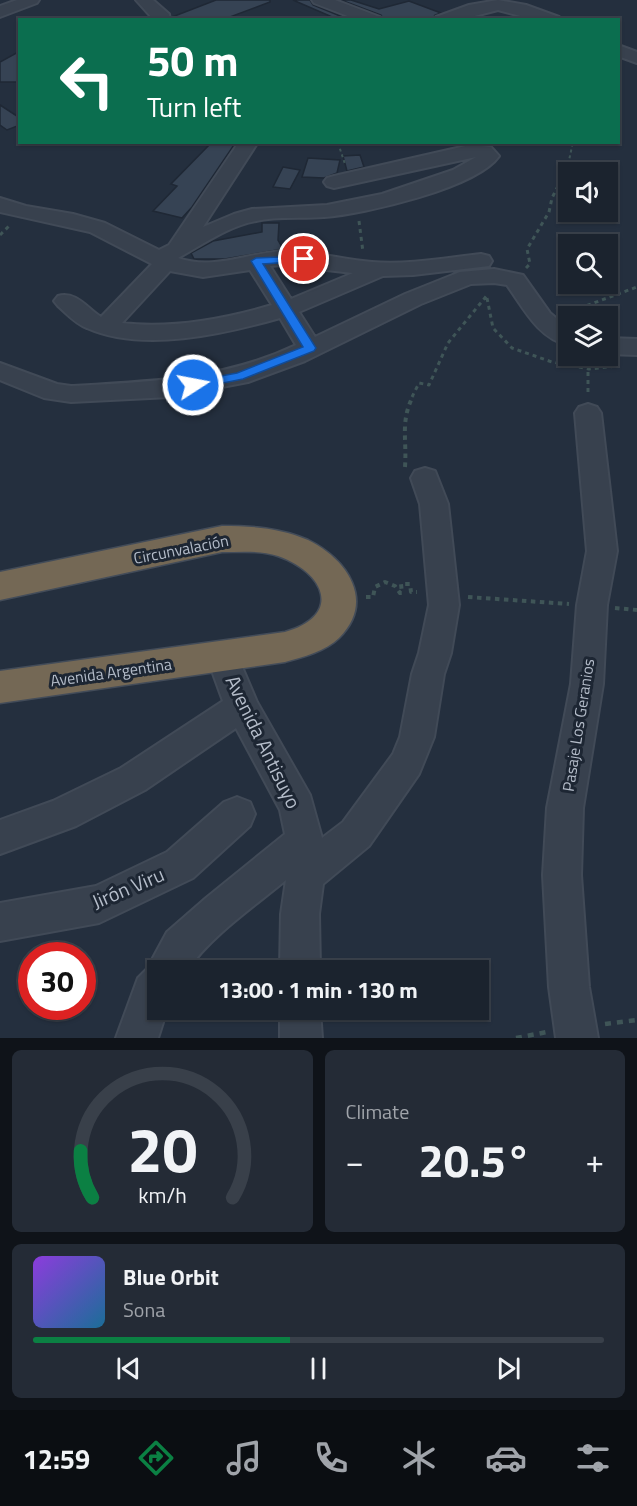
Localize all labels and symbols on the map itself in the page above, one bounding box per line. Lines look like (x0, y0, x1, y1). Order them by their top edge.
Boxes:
pin (278, 233, 329, 284)
position arrow (161, 353, 225, 417)
street label: Circunvalación (131, 528, 231, 570)
street label: Avenida Argentina (49, 652, 173, 692)
street label: Pasaje Los Geranios (556, 657, 600, 793)
street label: Avenida Antisuyo (218, 670, 309, 814)
street label: Jirón Viru (87, 858, 169, 917)
speed limit sign: 30 (18, 942, 96, 1020)

